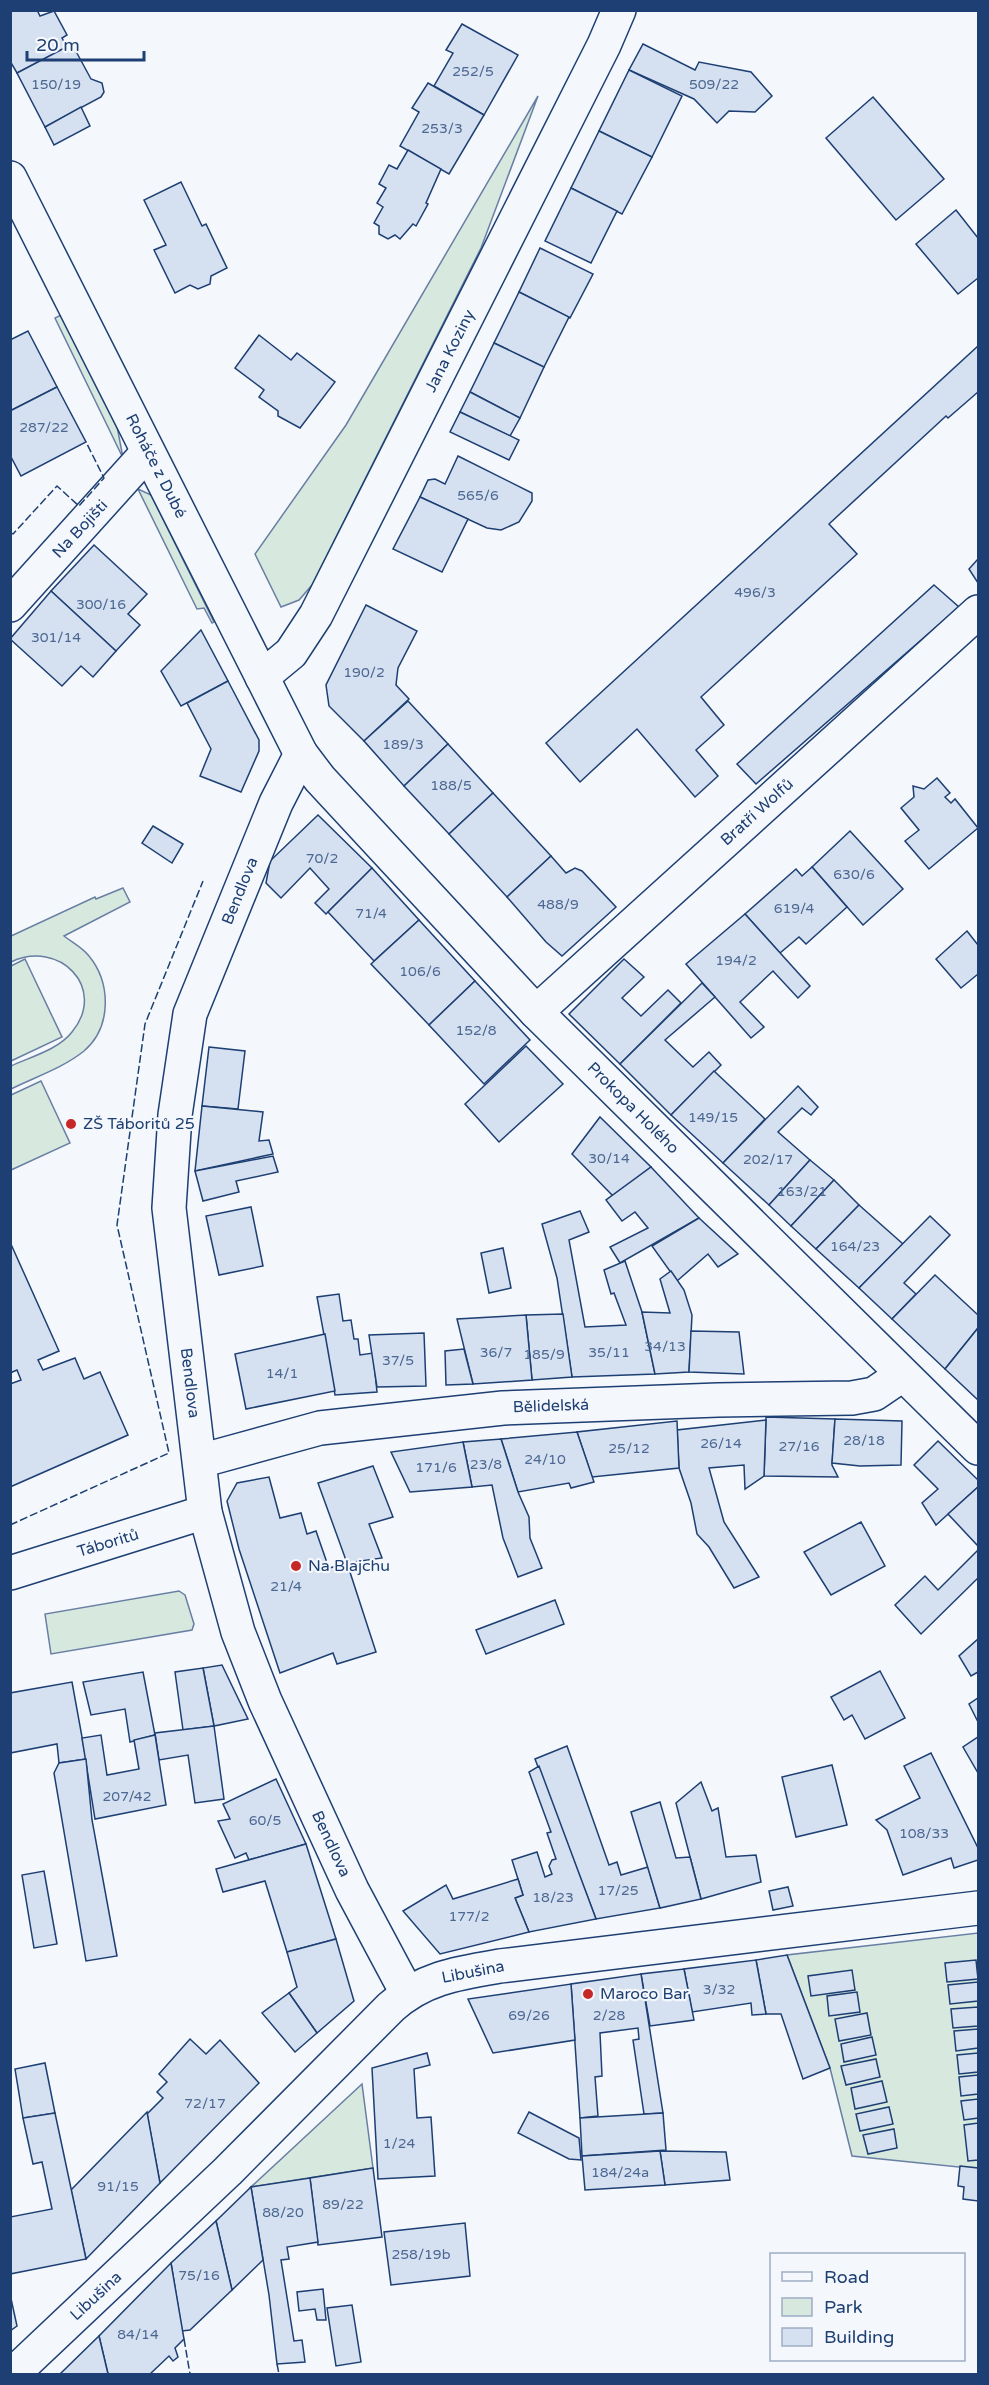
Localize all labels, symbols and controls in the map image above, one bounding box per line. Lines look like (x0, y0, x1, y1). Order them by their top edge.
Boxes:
scale bar (27, 24, 144, 62)
text: 20 m (36, 34, 80, 56)
house number: 252/5 (452, 63, 494, 80)
house number: 150/19 (31, 76, 81, 93)
house number: 509/22 (689, 76, 739, 93)
house number: 253/3 (421, 120, 463, 137)
street label: Jana Koziny (421, 306, 480, 396)
street label: Roháče z Dubé (121, 410, 191, 522)
house number: 287/22 (19, 419, 69, 436)
house number: 565/6 (457, 487, 499, 504)
street label: Na Bojišti (48, 496, 112, 562)
house number: 496/3 (734, 584, 776, 601)
house number: 300/16 (76, 596, 126, 613)
house number: 301/14 (31, 629, 81, 646)
house number: 190/2 (343, 664, 385, 681)
house number: 189/3 (382, 736, 424, 753)
street label: Bratří Wolfů (716, 774, 798, 850)
house number: 188/5 (430, 777, 472, 794)
house number: 70/2 (306, 850, 338, 867)
street label: Bendlova (217, 854, 263, 928)
house number: 630/6 (833, 866, 875, 883)
house number: 488/9 (537, 896, 579, 913)
house number: 619/4 (774, 900, 814, 917)
house number: 71/4 (355, 905, 387, 922)
house number: 194/2 (715, 952, 757, 969)
house number: 106/6 (399, 963, 441, 980)
house number: 152/8 (455, 1022, 497, 1039)
street label: Prokopa Holého (583, 1058, 683, 1158)
house number: 149/15 (688, 1109, 738, 1126)
place label: ZŠ Táboritů 25 (83, 1114, 195, 1134)
marker: ZŠ Táboritů 25 (64, 1117, 78, 1131)
house number: 30/14 (588, 1150, 630, 1167)
house number: 202/17 (743, 1151, 793, 1168)
house number: 163/21 (777, 1183, 827, 1200)
house number: 164/23 (830, 1238, 880, 1255)
house number: 34/13 (644, 1338, 686, 1355)
house number: 36/7 (480, 1344, 512, 1361)
house number: 35/11 (588, 1344, 630, 1361)
house number: 185/9 (523, 1346, 565, 1363)
street label: Bendlova (176, 1347, 204, 1419)
house number: 37/5 (382, 1352, 414, 1369)
house number: 14/1 (266, 1365, 298, 1382)
street label: Bělidelská (512, 1395, 590, 1417)
house number: 28/18 (843, 1432, 885, 1449)
house number: 26/14 (700, 1435, 742, 1452)
house number: 27/16 (779, 1438, 820, 1455)
house number: 25/12 (608, 1440, 650, 1457)
house number: 24/10 (524, 1451, 566, 1468)
house number: 23/8 (470, 1456, 502, 1473)
house number: 171/6 (415, 1459, 457, 1476)
street label: Táboritů (75, 1524, 141, 1562)
place label: Na Blajchu (308, 1556, 390, 1576)
marker: Na Blajchu (289, 1559, 303, 1573)
house number: 21/4 (270, 1578, 302, 1595)
house number: 207/42 (103, 1788, 151, 1805)
street label: Bendlova (307, 1808, 355, 1880)
house number: 60/5 (249, 1812, 281, 1829)
house number: 108/33 (899, 1825, 949, 1842)
house number: 17/25 (598, 1882, 638, 1899)
house number: 18/23 (532, 1889, 574, 1906)
house number: 177/2 (449, 1908, 489, 1925)
street label: Libušina (440, 1956, 506, 1988)
house number: 3/32 (703, 1981, 735, 1998)
place label: Maroco Bar (600, 1984, 689, 2004)
marker: Maroco Bar (581, 1987, 595, 2001)
house number: 69/26 (508, 2007, 550, 2024)
house number: 2/28 (593, 2007, 625, 2024)
house number: 72/17 (184, 2095, 226, 2112)
house number: 1/24 (383, 2135, 415, 2152)
house number: 184/24a (591, 2164, 649, 2181)
house number: 91/15 (97, 2178, 139, 2195)
house number: 89/22 (322, 2196, 364, 2213)
house number: 88/20 (262, 2204, 304, 2221)
house number: 258/19b (392, 2246, 451, 2263)
legend (770, 2253, 965, 2361)
text: Road (824, 2266, 869, 2288)
street label: Libušina (66, 2267, 126, 2325)
house number: 75/16 (178, 2267, 220, 2284)
text: Park (824, 2296, 863, 2318)
house number: 84/14 (117, 2326, 159, 2343)
text: Building (824, 2326, 894, 2348)

